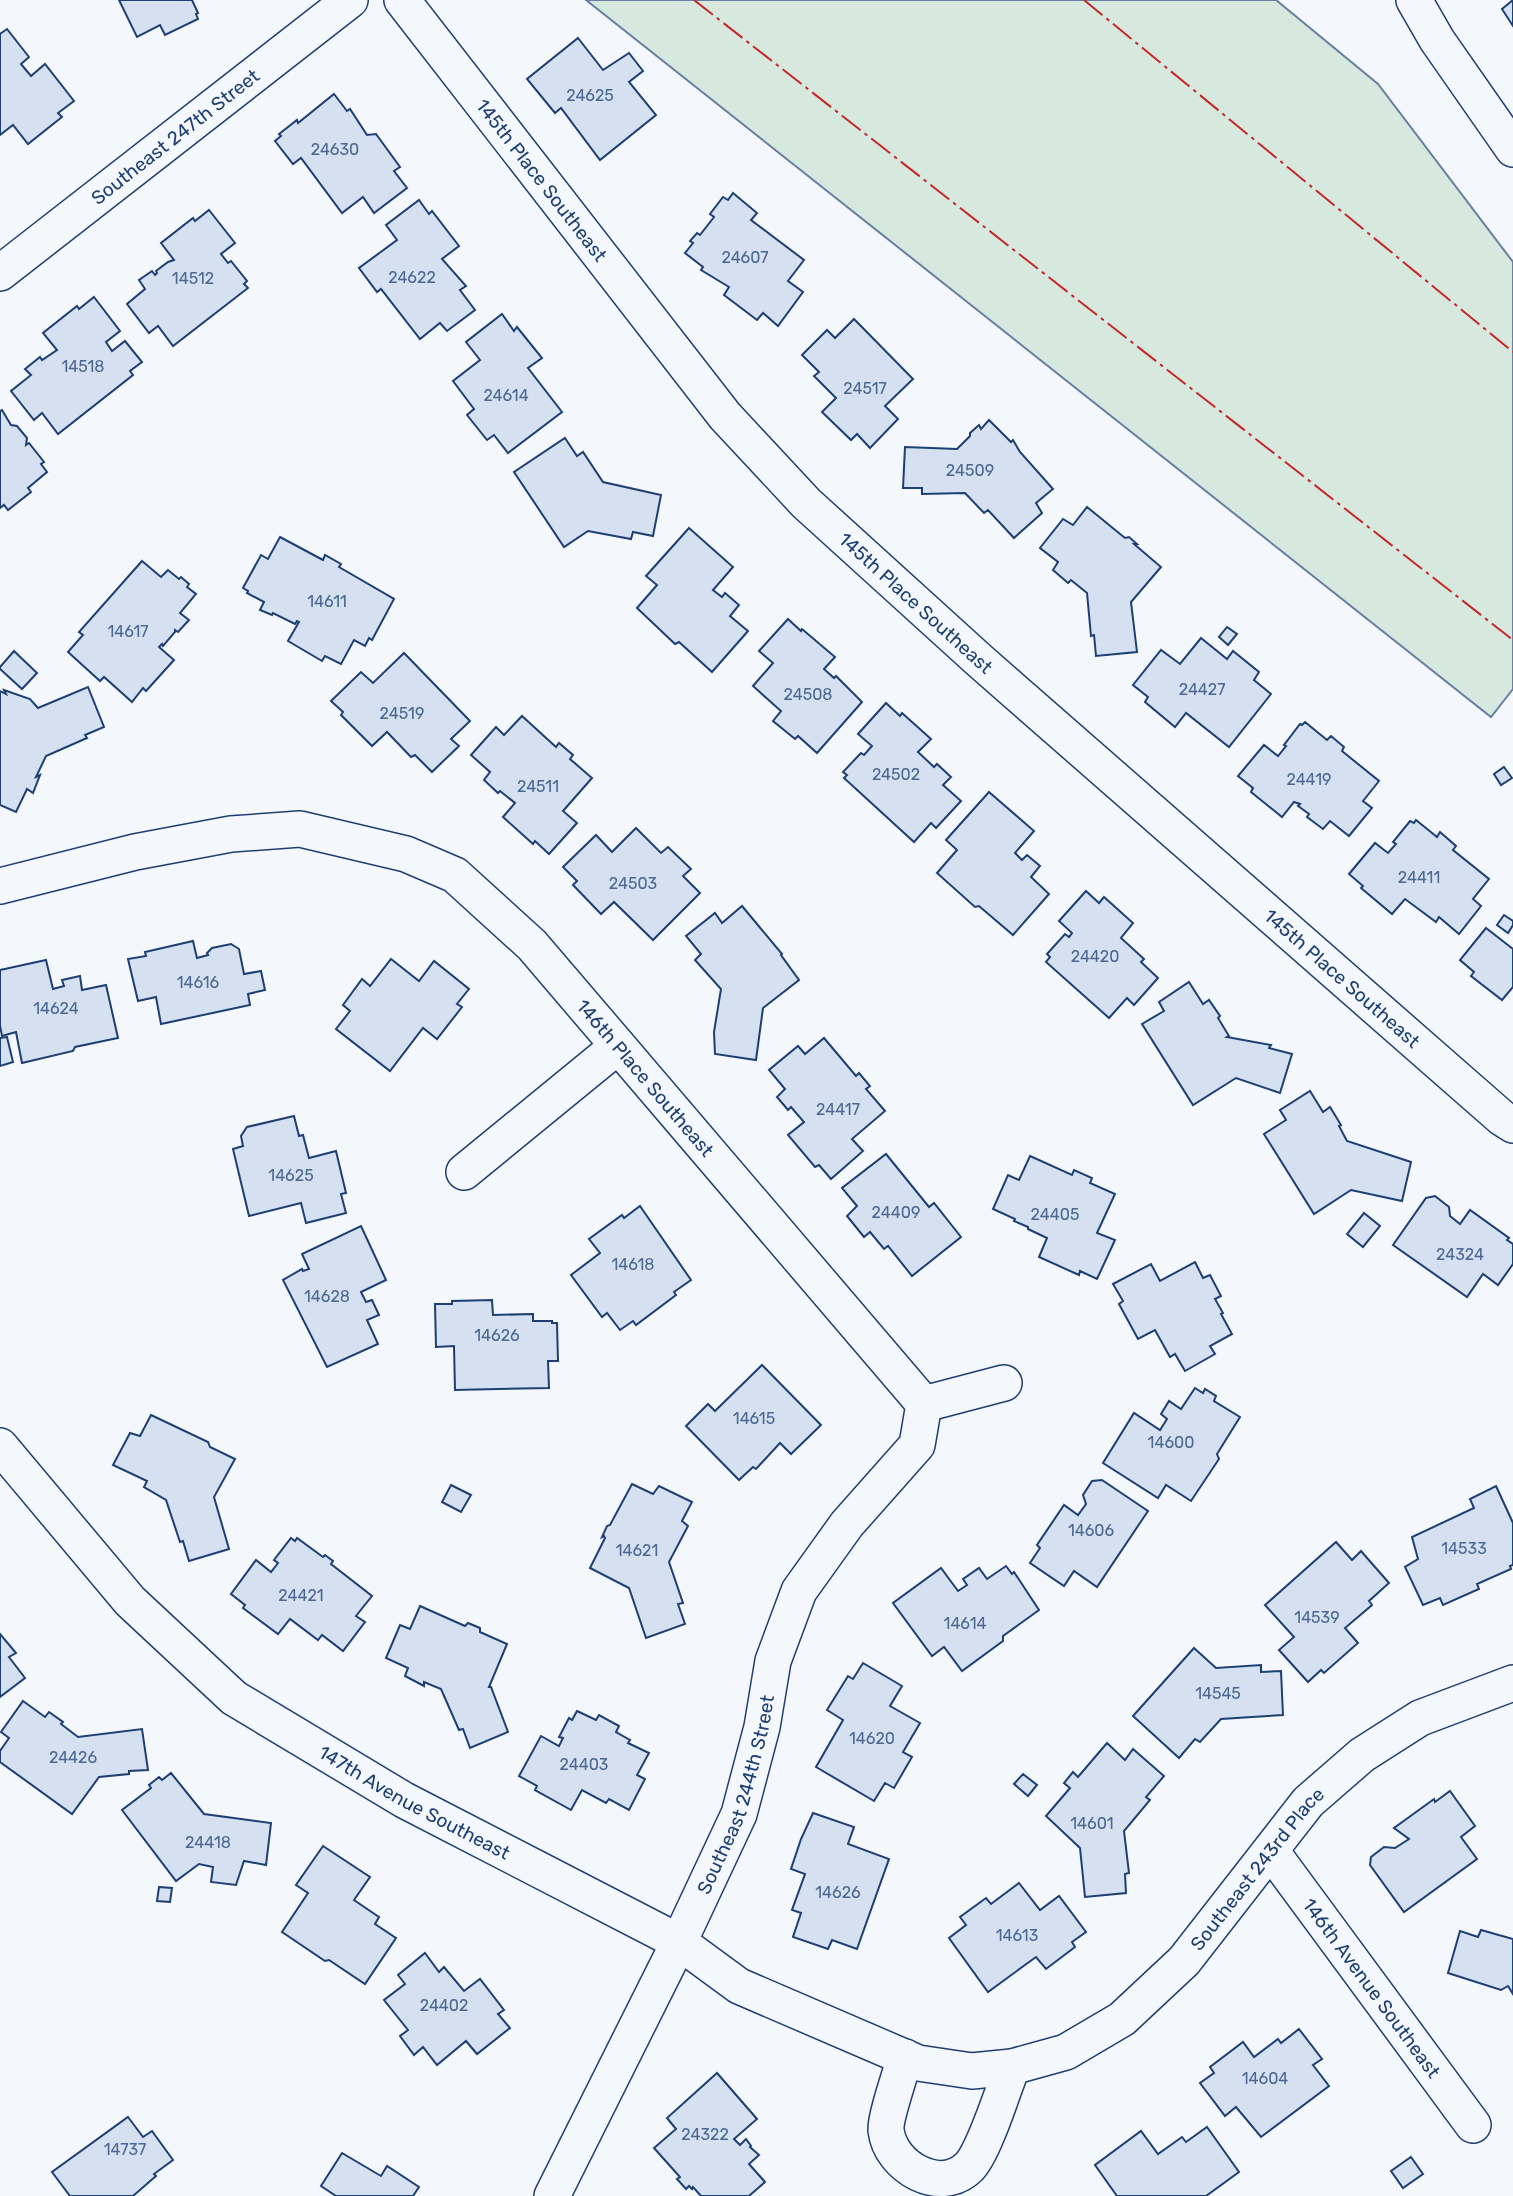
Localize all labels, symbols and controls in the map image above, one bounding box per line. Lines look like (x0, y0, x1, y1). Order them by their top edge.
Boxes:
street label: Southeast 247th Street (86, 63, 264, 209)
house number: 24625 (566, 86, 614, 105)
street label: 145th Place Southeast (472, 94, 612, 266)
house number: 24630 (311, 140, 359, 159)
house number: 24607 (721, 248, 769, 267)
house number: 24622 (388, 268, 436, 287)
house number: 14512 (172, 269, 214, 288)
house number: 14518 (61, 357, 105, 376)
house number: 24517 (843, 379, 887, 398)
house number: 24614 (483, 386, 529, 405)
house number: 24509 (946, 461, 994, 480)
street label: 145th Place Southeast (834, 527, 998, 679)
house number: 14611 (307, 592, 347, 611)
house number: 14617 (107, 622, 149, 641)
house number: 24427 (1179, 680, 1225, 699)
house number: 24508 (783, 685, 833, 704)
house number: 24519 (380, 704, 424, 723)
house number: 24502 (872, 765, 920, 784)
house number: 24419 (1286, 770, 1332, 789)
house number: 24511 (517, 777, 559, 796)
house number: 24411 (1398, 868, 1440, 887)
house number: 24503 (609, 874, 657, 893)
street label: 145th Place Southeast (1260, 904, 1425, 1053)
house number: 24420 (1071, 947, 1119, 966)
house number: 14616 (177, 973, 220, 992)
street label: 146th Place Southeast (572, 994, 719, 1162)
house number: 14624 (33, 999, 79, 1018)
house number: 24417 (816, 1100, 860, 1119)
house number: 14625 (268, 1166, 314, 1185)
house number: 24409 (872, 1203, 920, 1222)
house number: 24405 (1031, 1205, 1079, 1224)
house number: 24324 (1436, 1245, 1484, 1264)
house number: 14618 (611, 1255, 655, 1274)
house number: 14628 (304, 1287, 350, 1306)
house number: 14626 (474, 1326, 520, 1345)
house number: 14615 (733, 1409, 775, 1428)
house number: 14600 (1148, 1433, 1194, 1452)
house number: 14606 (1068, 1521, 1114, 1540)
house number: 14533 (1441, 1539, 1487, 1558)
house number: 14621 (616, 1541, 658, 1560)
house number: 24421 (278, 1586, 324, 1605)
house number: 14539 (1294, 1608, 1340, 1627)
house number: 14614 (944, 1614, 986, 1633)
house number: 14545 (1195, 1684, 1241, 1703)
street label: Southeast 244th Street (692, 1693, 779, 1898)
house number: 14620 (849, 1729, 895, 1748)
street label: 147th Avenue Southeast (315, 1740, 514, 1865)
house number: 24426 (49, 1748, 97, 1767)
house number: 24403 (560, 1755, 608, 1774)
street label: Southeast 243rd Place (1185, 1782, 1328, 1955)
house number: 14601 (1070, 1814, 1114, 1833)
house number: 24418 (185, 1833, 231, 1852)
house number: 14626 (815, 1883, 861, 1902)
street label: 146th Avenue Southeast (1298, 1894, 1446, 2083)
house number: 14613 (996, 1926, 1038, 1945)
house number: 24402 (420, 1996, 468, 2015)
house number: 14604 (1242, 2069, 1288, 2088)
house number: 24322 (681, 2125, 729, 2144)
house number: 14737 (104, 2140, 146, 2159)

